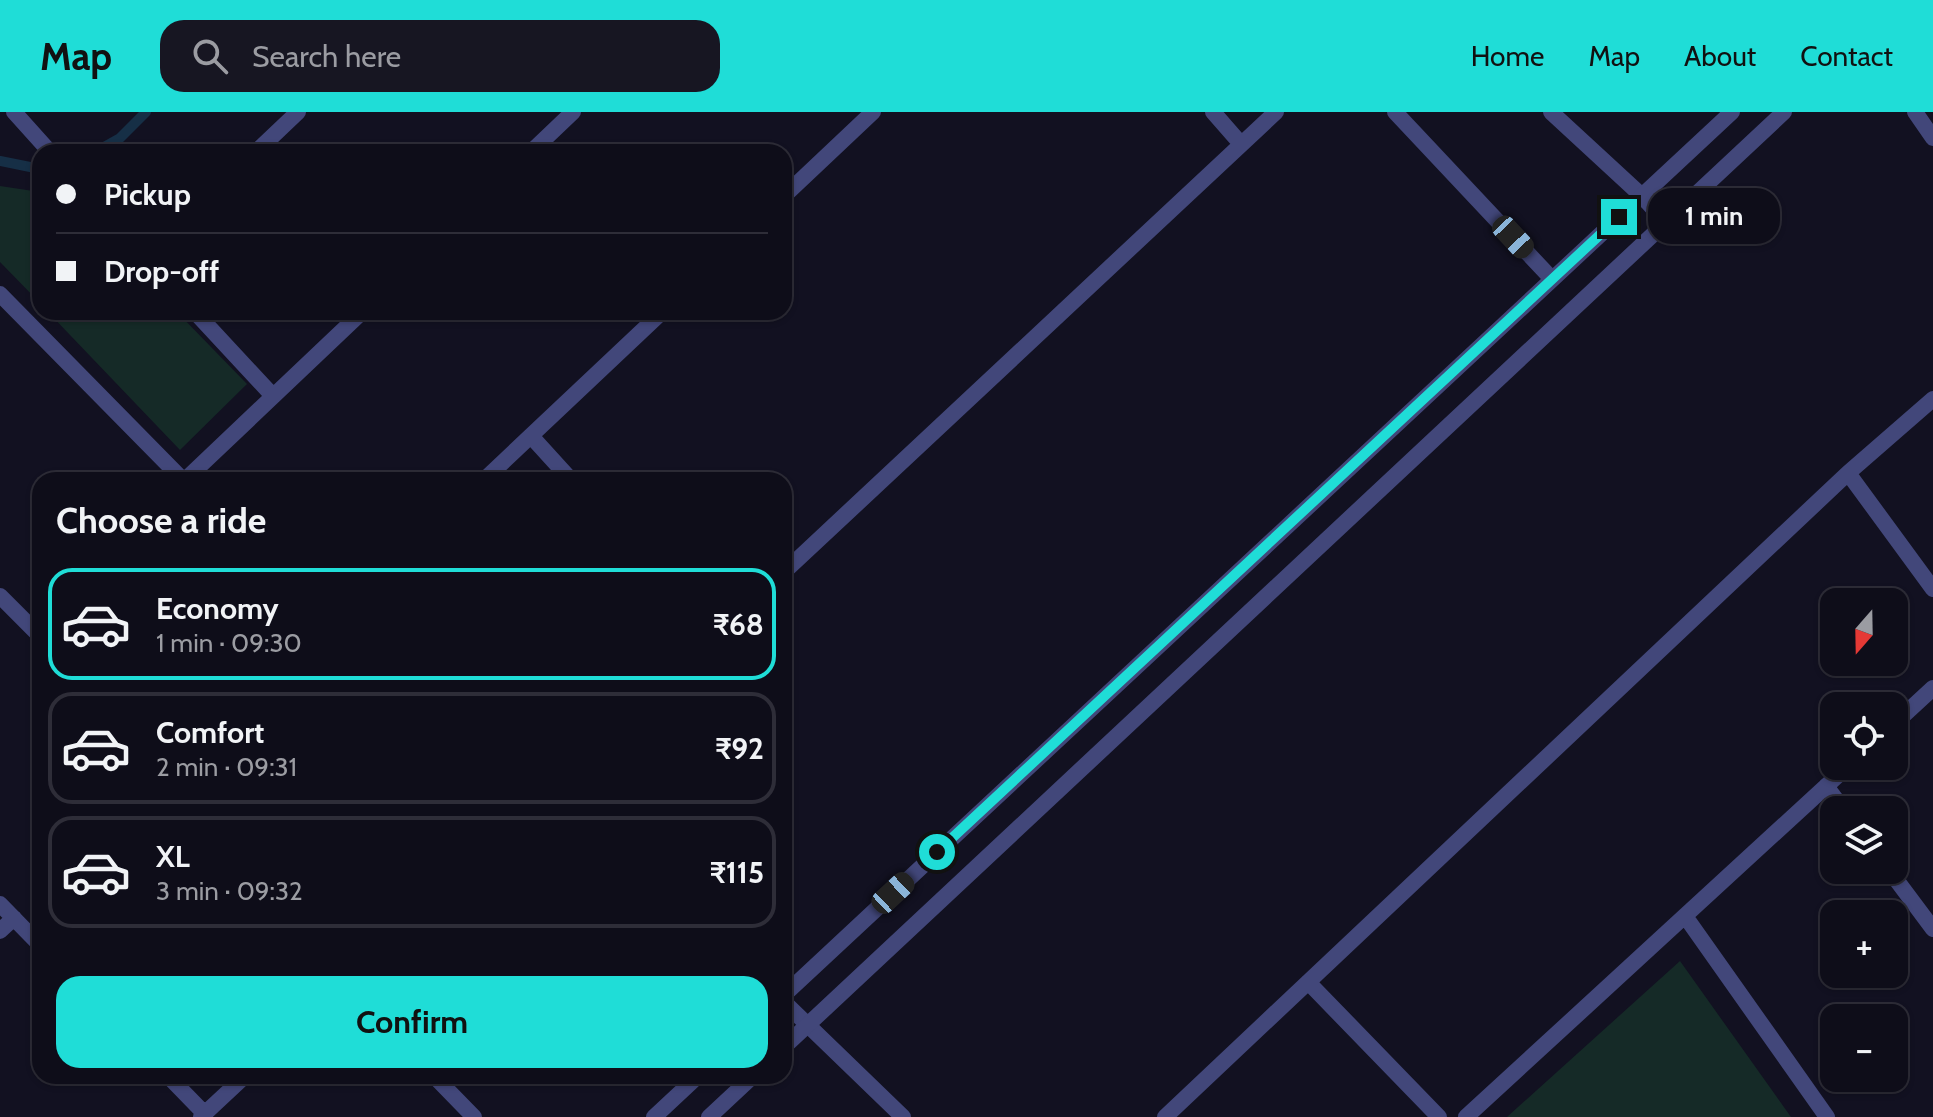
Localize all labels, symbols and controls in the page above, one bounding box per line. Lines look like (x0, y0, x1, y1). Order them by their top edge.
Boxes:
search box (160, 20, 720, 92)
text: Map (40, 33, 112, 80)
icon: search (188, 34, 232, 78)
text: Search here (252, 38, 401, 75)
text: Home (1471, 39, 1544, 73)
text: Map (1588, 39, 1640, 73)
text: About (1684, 39, 1756, 73)
text: Contact (1800, 39, 1893, 73)
text: Pickup (104, 176, 191, 213)
callout: 1 min (1647, 189, 1779, 245)
route end (1601, 199, 1637, 235)
text: 1 min (1685, 200, 1743, 232)
car (1488, 211, 1538, 263)
text: Drop-off (104, 253, 219, 290)
text: Choose a ride (56, 498, 266, 542)
icon: car (60, 588, 132, 660)
north arrow (1820, 588, 1908, 676)
map controls (1820, 588, 1908, 1092)
text: Economy (156, 590, 279, 627)
text: ₹68 (713, 606, 764, 643)
text: 1 min · 09:30 (156, 627, 302, 659)
button: locate (1820, 692, 1908, 780)
icon: car (60, 712, 132, 784)
text: Comfort (156, 714, 264, 751)
text: ₹92 (715, 730, 764, 767)
text: 2 min · 09:31 (156, 751, 297, 783)
button: layers (1820, 796, 1908, 884)
route start (919, 834, 955, 870)
icon: car (60, 836, 132, 908)
text: XL (156, 838, 190, 875)
text: ₹115 (709, 854, 764, 891)
car (867, 868, 919, 918)
text: 3 min · 09:32 (156, 875, 303, 907)
button: + (1820, 900, 1908, 988)
button: Confirm (56, 976, 768, 1068)
button: − (1820, 1004, 1908, 1092)

